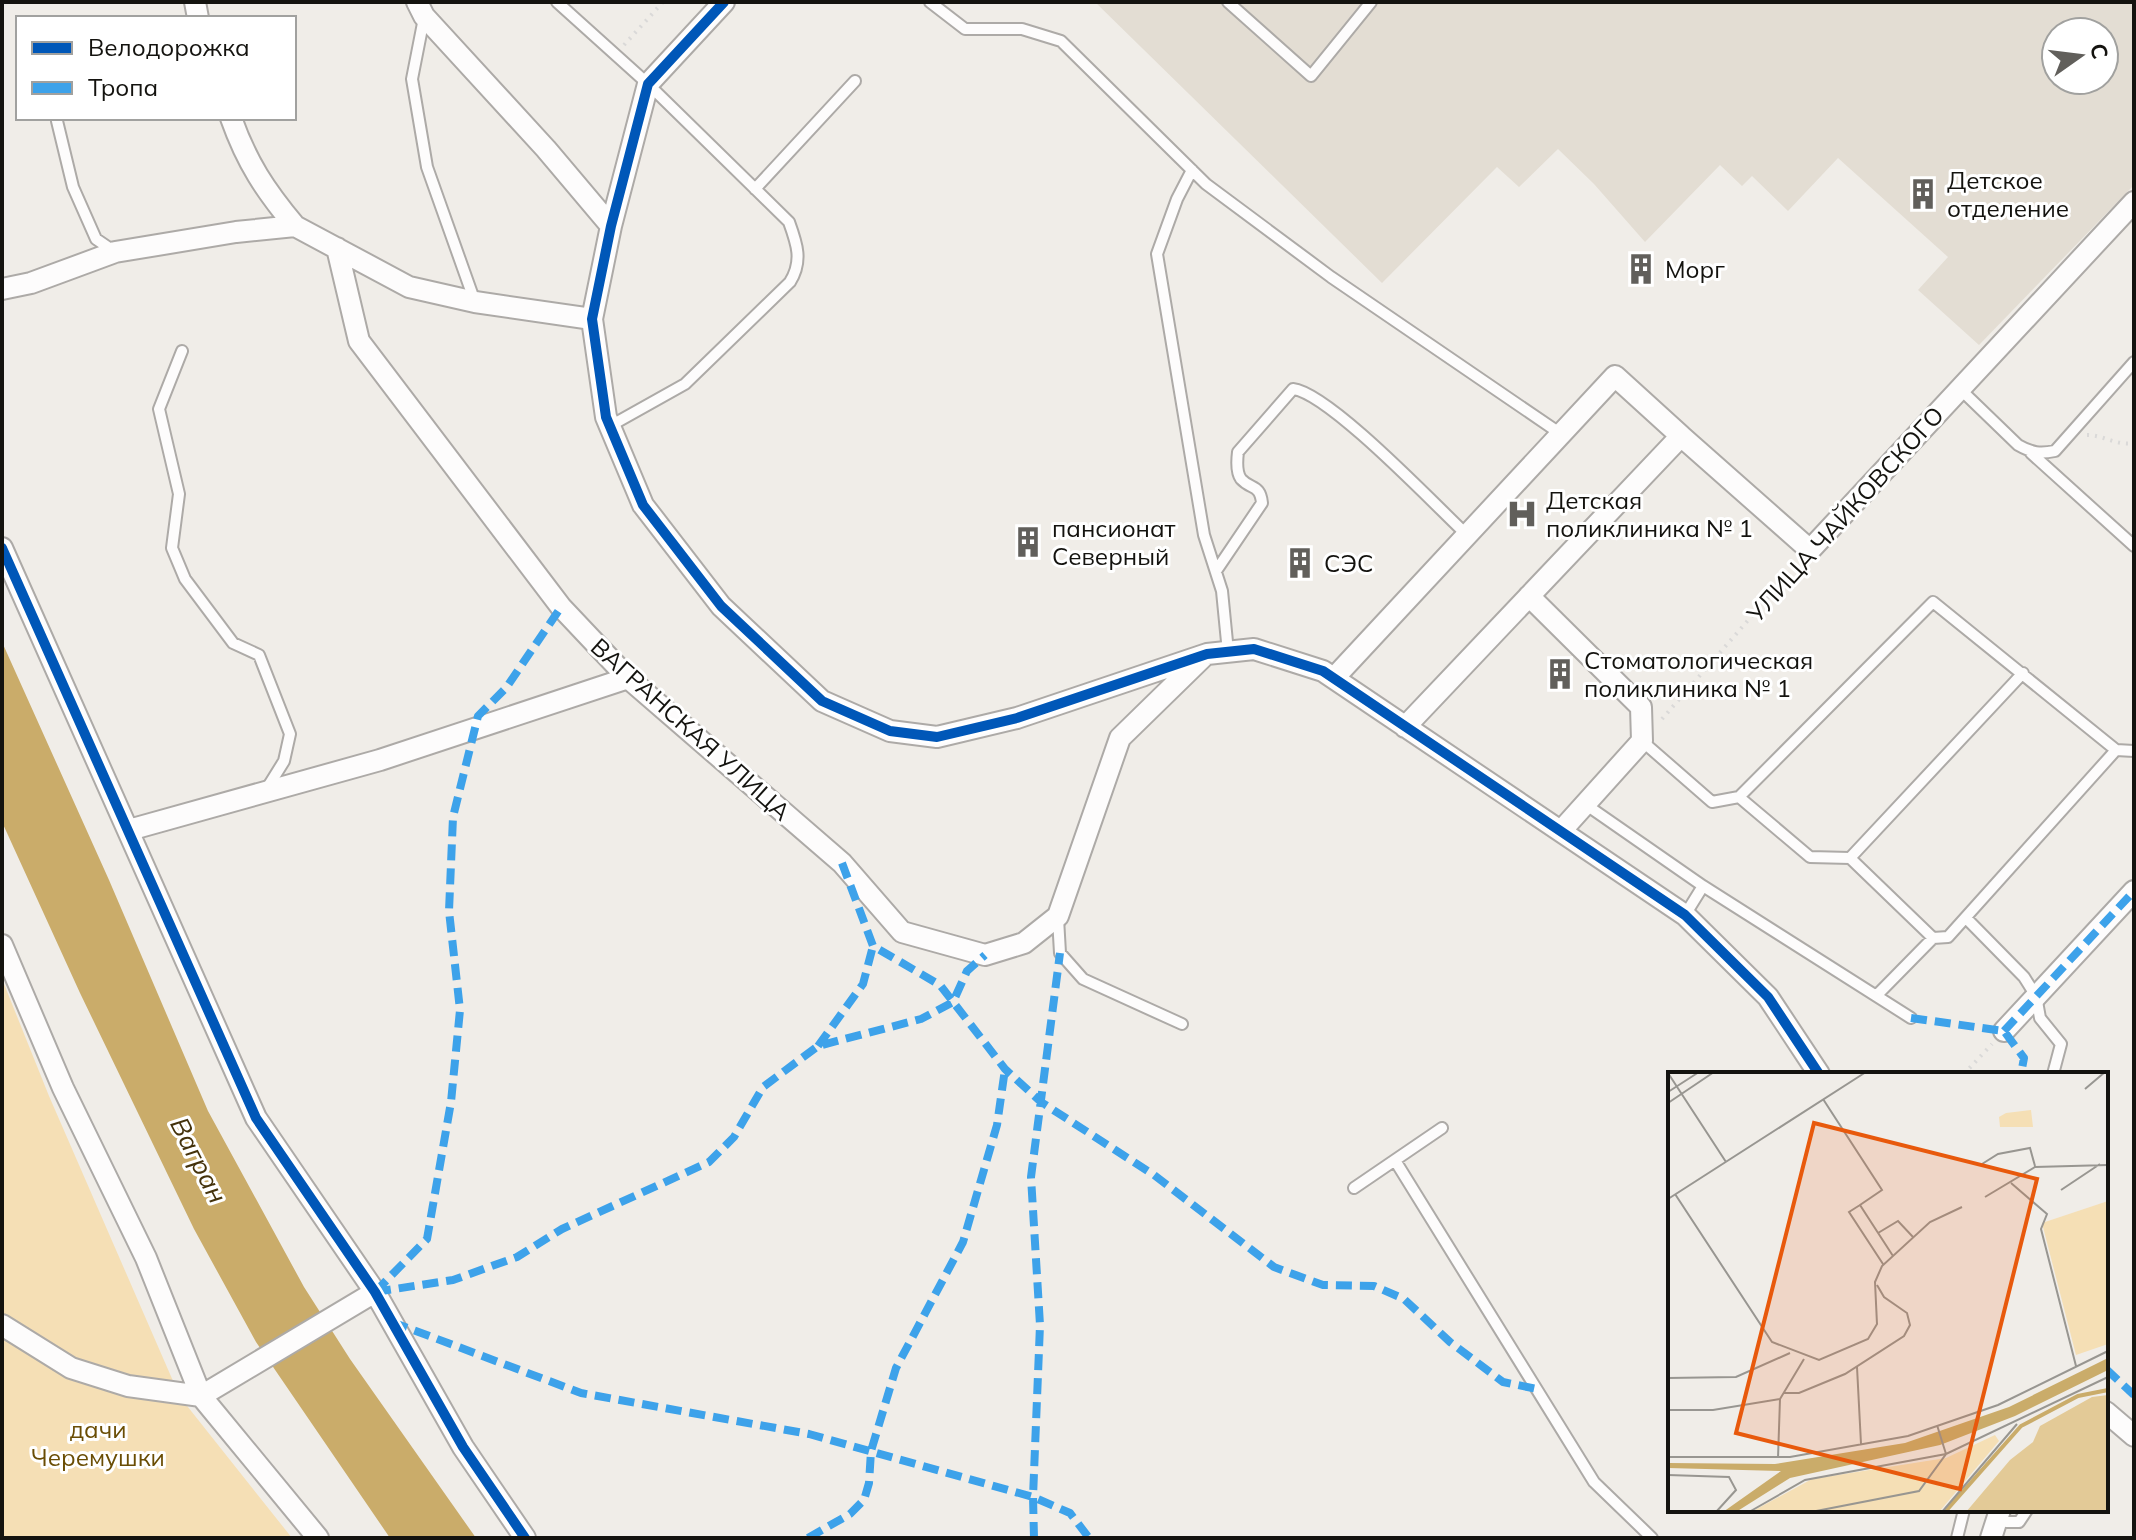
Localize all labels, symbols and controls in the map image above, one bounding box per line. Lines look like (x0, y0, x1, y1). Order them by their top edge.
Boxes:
legend (16, 16, 296, 120)
north arrow (2040, 16, 2120, 96)
text: Велодорожка (88, 32, 250, 62)
text: С (2084, 40, 2115, 62)
text: Тропа (88, 72, 158, 102)
place label: Детское отделение (1947, 165, 2069, 223)
building icon: Детское отделение (1906, 177, 1940, 211)
building icon: Морг (1624, 252, 1658, 286)
place label: Морг (1665, 254, 1725, 284)
street label: УЛИЦА ЧАЙКОВСКОГО (1739, 400, 1950, 629)
place label: Детская поликлиника № 1 (1546, 485, 1753, 543)
hospital icon: Детская поликлиника № 1 (1505, 497, 1539, 531)
place label: пансионат Северный (1052, 513, 1176, 571)
building icon: пансионат Северный (1011, 525, 1045, 559)
building icon: СЭС (1283, 546, 1317, 580)
place label: СЭС (1324, 548, 1373, 578)
street label: ВАГРАНСКАЯ УЛИЦА (585, 631, 797, 827)
place label: Стоматологическая поликлиника № 1 (1584, 645, 1813, 703)
building icon: Стоматологическая поликлиника № 1 (1543, 657, 1577, 691)
inset map (1668, 1072, 2108, 1512)
water label: Вагран (163, 1111, 235, 1209)
park label: дачи Черемушки (31, 1414, 165, 1472)

